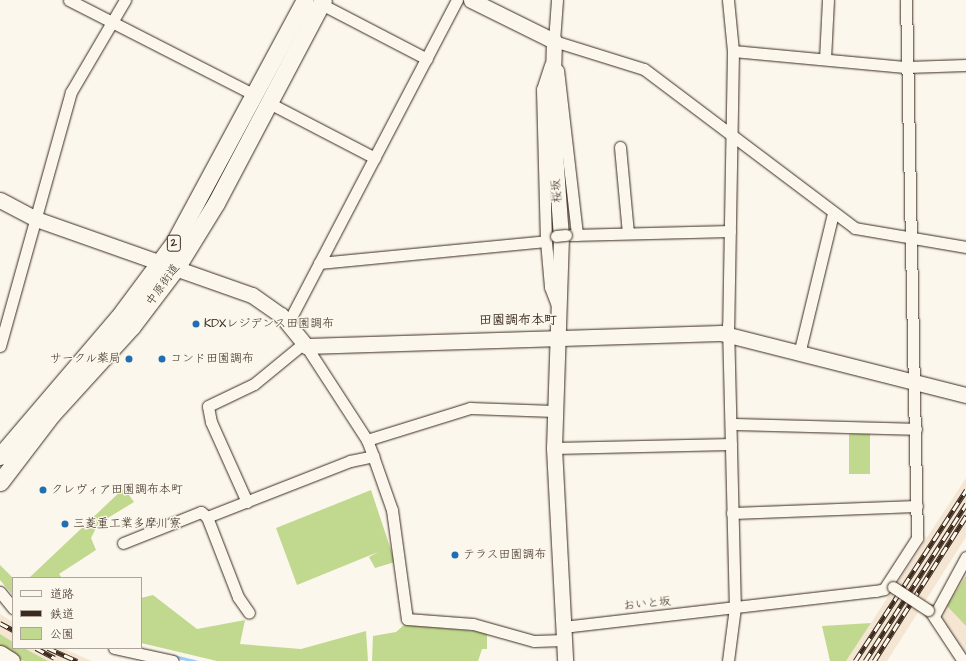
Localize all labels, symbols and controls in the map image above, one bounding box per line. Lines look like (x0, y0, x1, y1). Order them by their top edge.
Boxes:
street label: 桜坂 (549, 178, 565, 204)
road number: 2 (166, 234, 182, 252)
street label: 中原街道 (143, 261, 183, 309)
district label: 田園調布本町 (479, 312, 557, 328)
place label: KDXレジデンス田園調布 (204, 317, 334, 331)
marker: KDXレジデンス田園調布 (191, 319, 201, 329)
place label: サークル薬局 (49, 352, 121, 366)
place label: コンド田園調布 (170, 352, 254, 366)
marker: サークル薬局 (124, 354, 134, 364)
marker: コンド田園調布 (157, 354, 167, 364)
place label: クレヴィア田園調布本町 (51, 483, 183, 497)
marker: クレヴィア田園調布本町 (38, 485, 48, 495)
place label: 三菱重工業多摩川寮 (73, 517, 181, 531)
marker: 三菱重工業多摩川寮 (60, 519, 70, 529)
place label: テラス田園調布 (463, 548, 547, 562)
marker: テラス田園調布 (450, 550, 460, 560)
legend (12, 577, 142, 649)
text: 道路 (50, 586, 74, 603)
street label: おいと坂 (622, 594, 672, 614)
text: 鉄道 (50, 606, 74, 623)
text: 公園 (50, 626, 74, 643)

